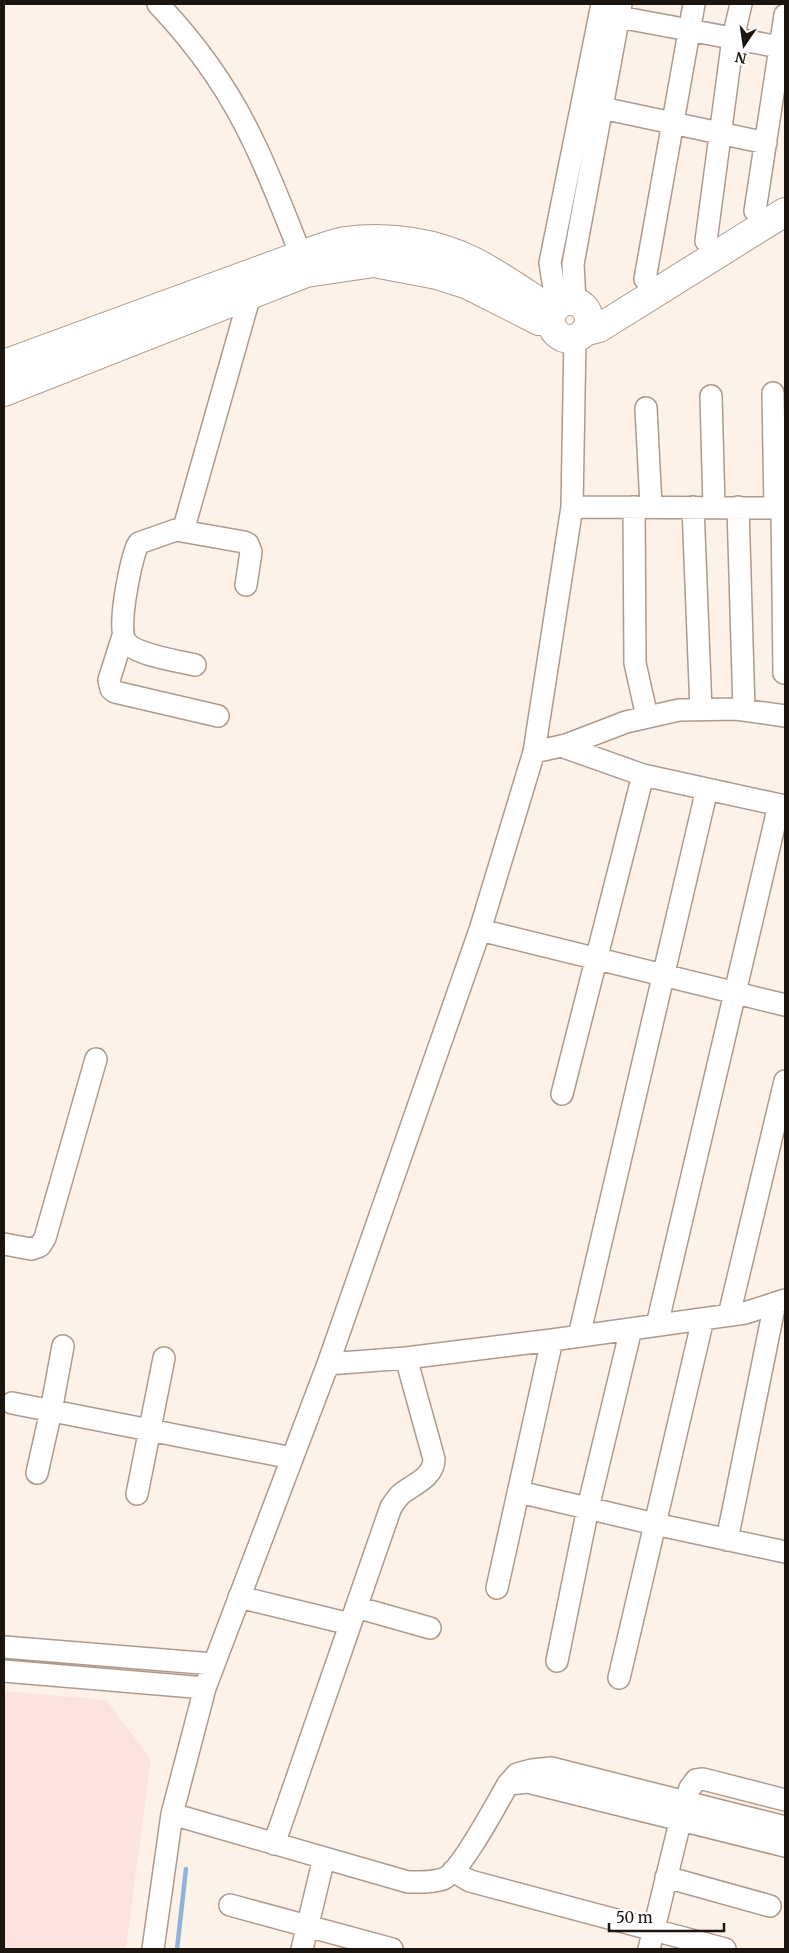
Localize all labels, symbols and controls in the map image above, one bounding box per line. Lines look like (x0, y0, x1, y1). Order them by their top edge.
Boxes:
north arrow (719, 20, 769, 70)
text: N (734, 48, 748, 68)
scale bar (609, 1900, 724, 1932)
text: 50 m (616, 1908, 653, 1927)

